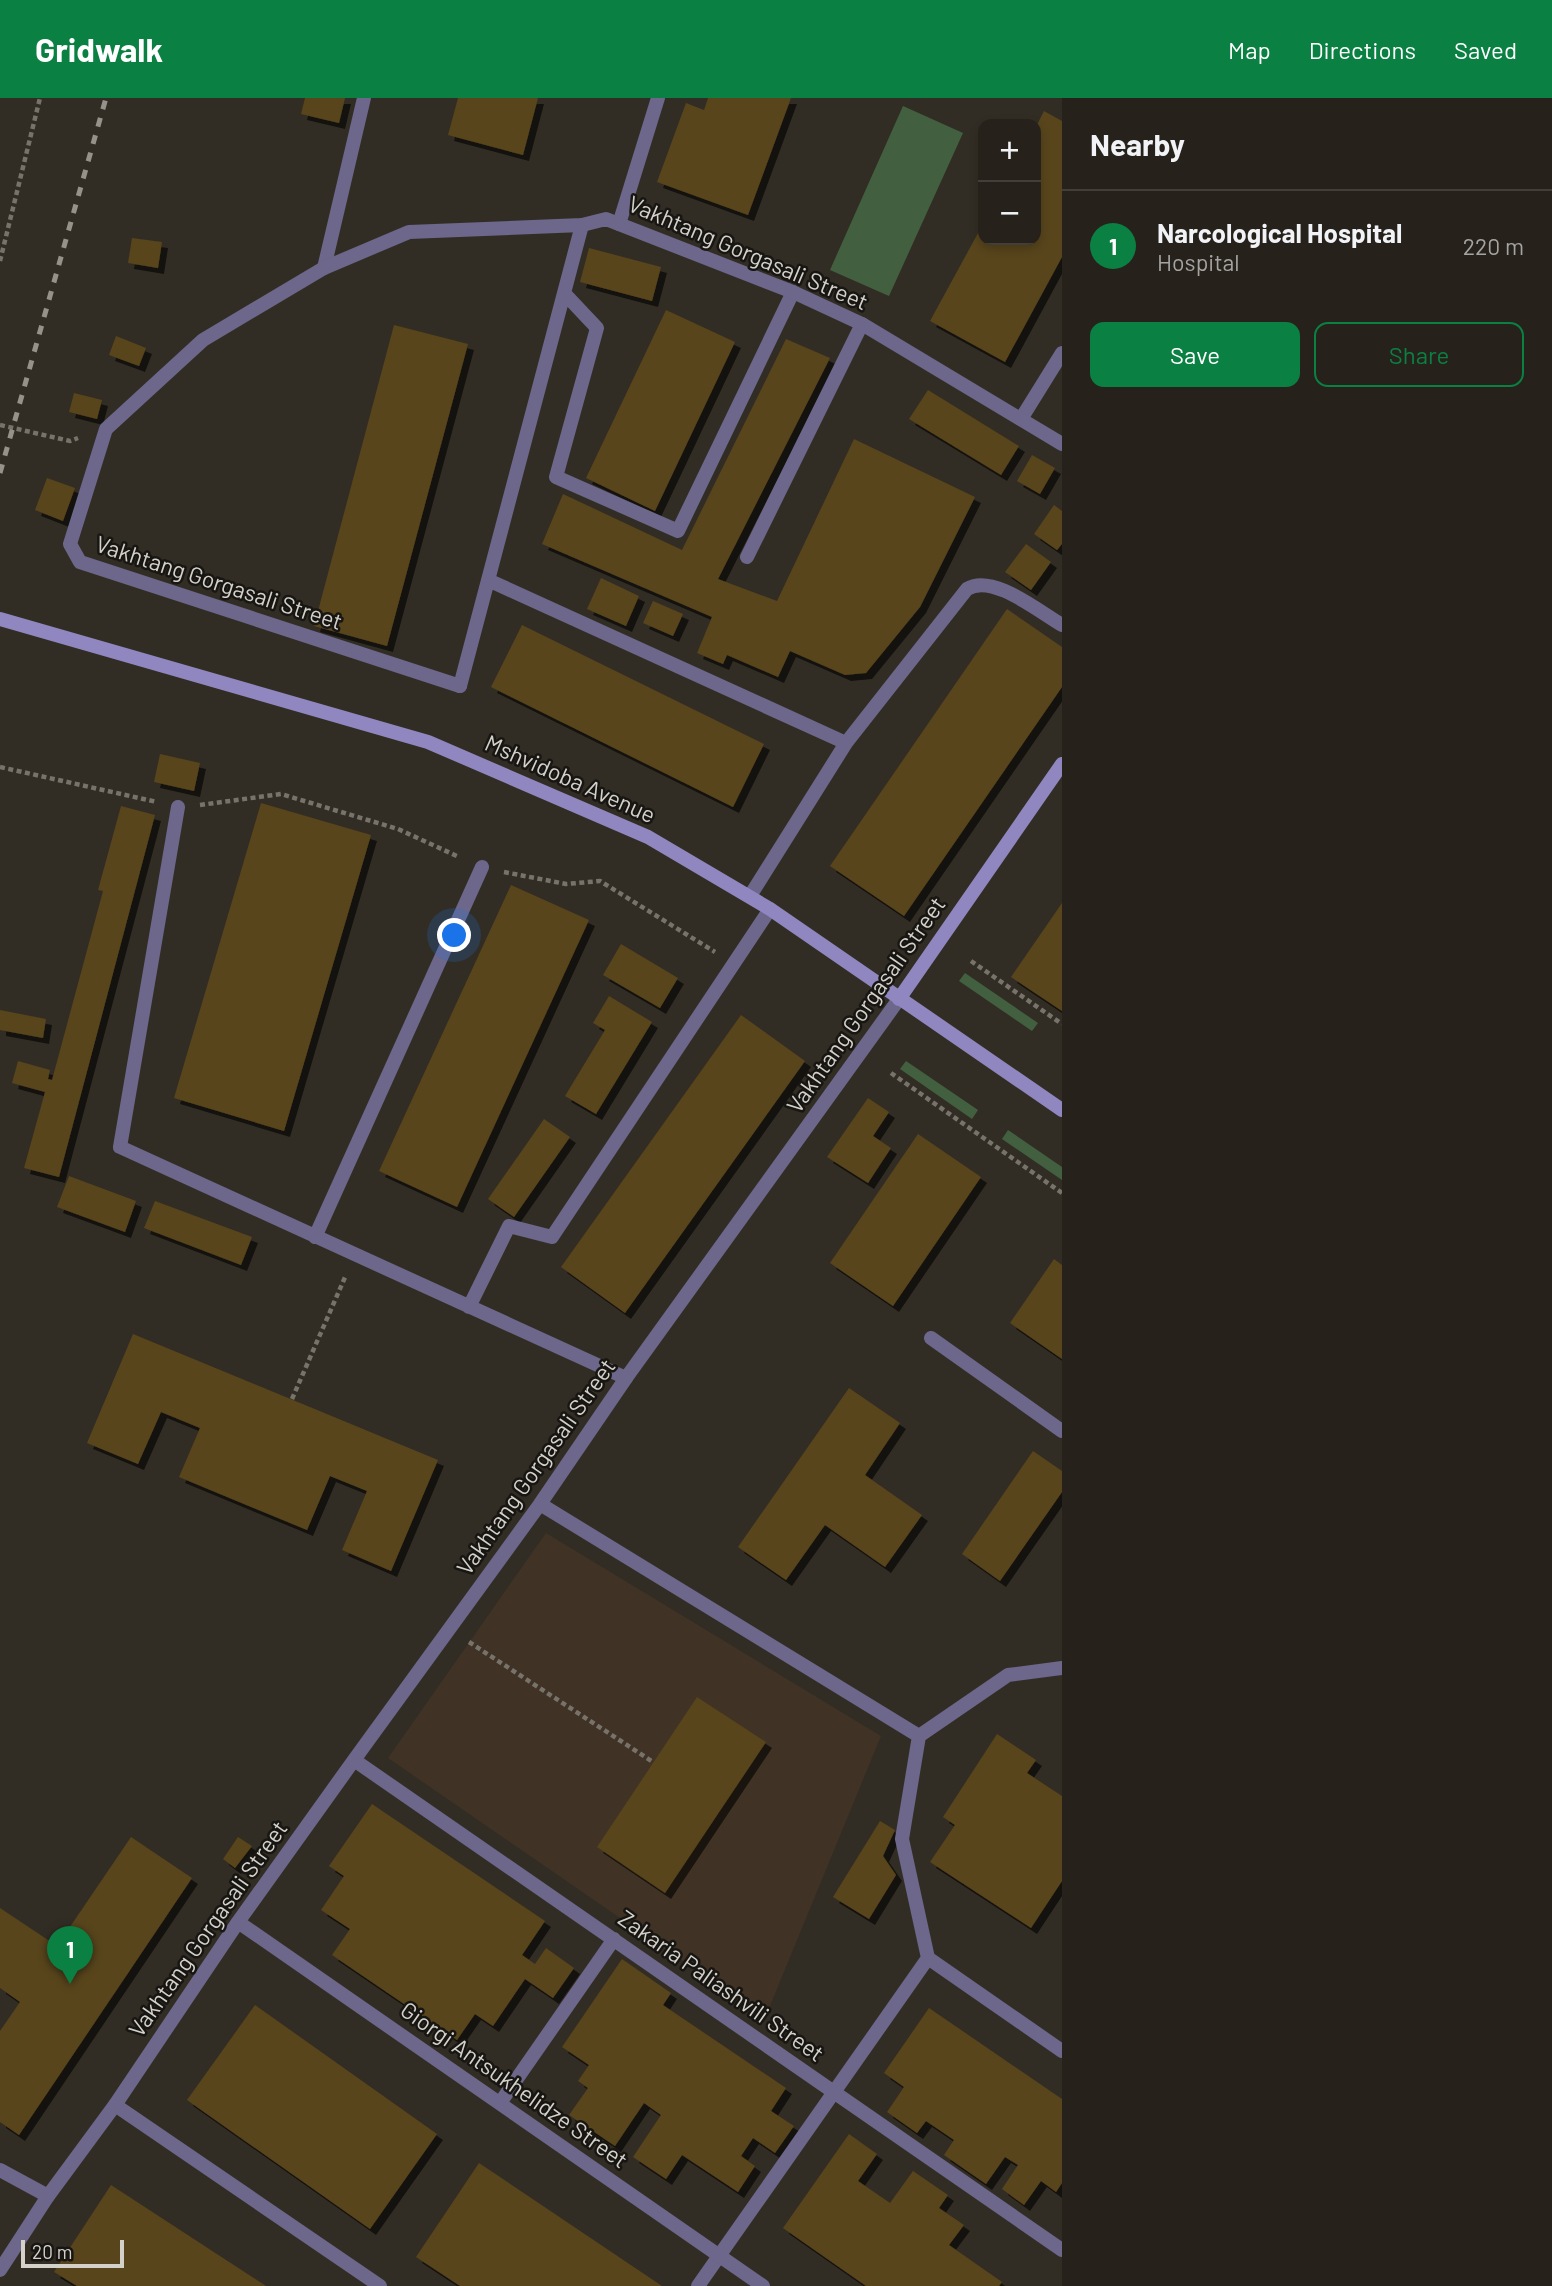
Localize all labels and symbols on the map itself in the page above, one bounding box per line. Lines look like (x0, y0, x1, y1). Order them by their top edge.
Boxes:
street label: Vakhtang Gorgasali Street (624, 189, 872, 315)
street label: Vakhtang Gorgasali Street (92, 529, 346, 635)
street label: Mshvidoba Avenue (481, 728, 660, 828)
street label: Vakhtang Gorgasali Street (780, 891, 951, 1118)
your location (437, 918, 471, 952)
street label: Vakhtang Gorgasali Street (450, 1353, 621, 1580)
street label: Vakhtang Gorgasali Street (122, 1815, 293, 2042)
street label: Zakaria Paliashvili Street (613, 1903, 830, 2067)
pin: 1 (47, 1926, 93, 1984)
street label: Giorgi Antsukhelidze Street (396, 1995, 634, 2173)
scale bar (21, 2237, 124, 2269)

